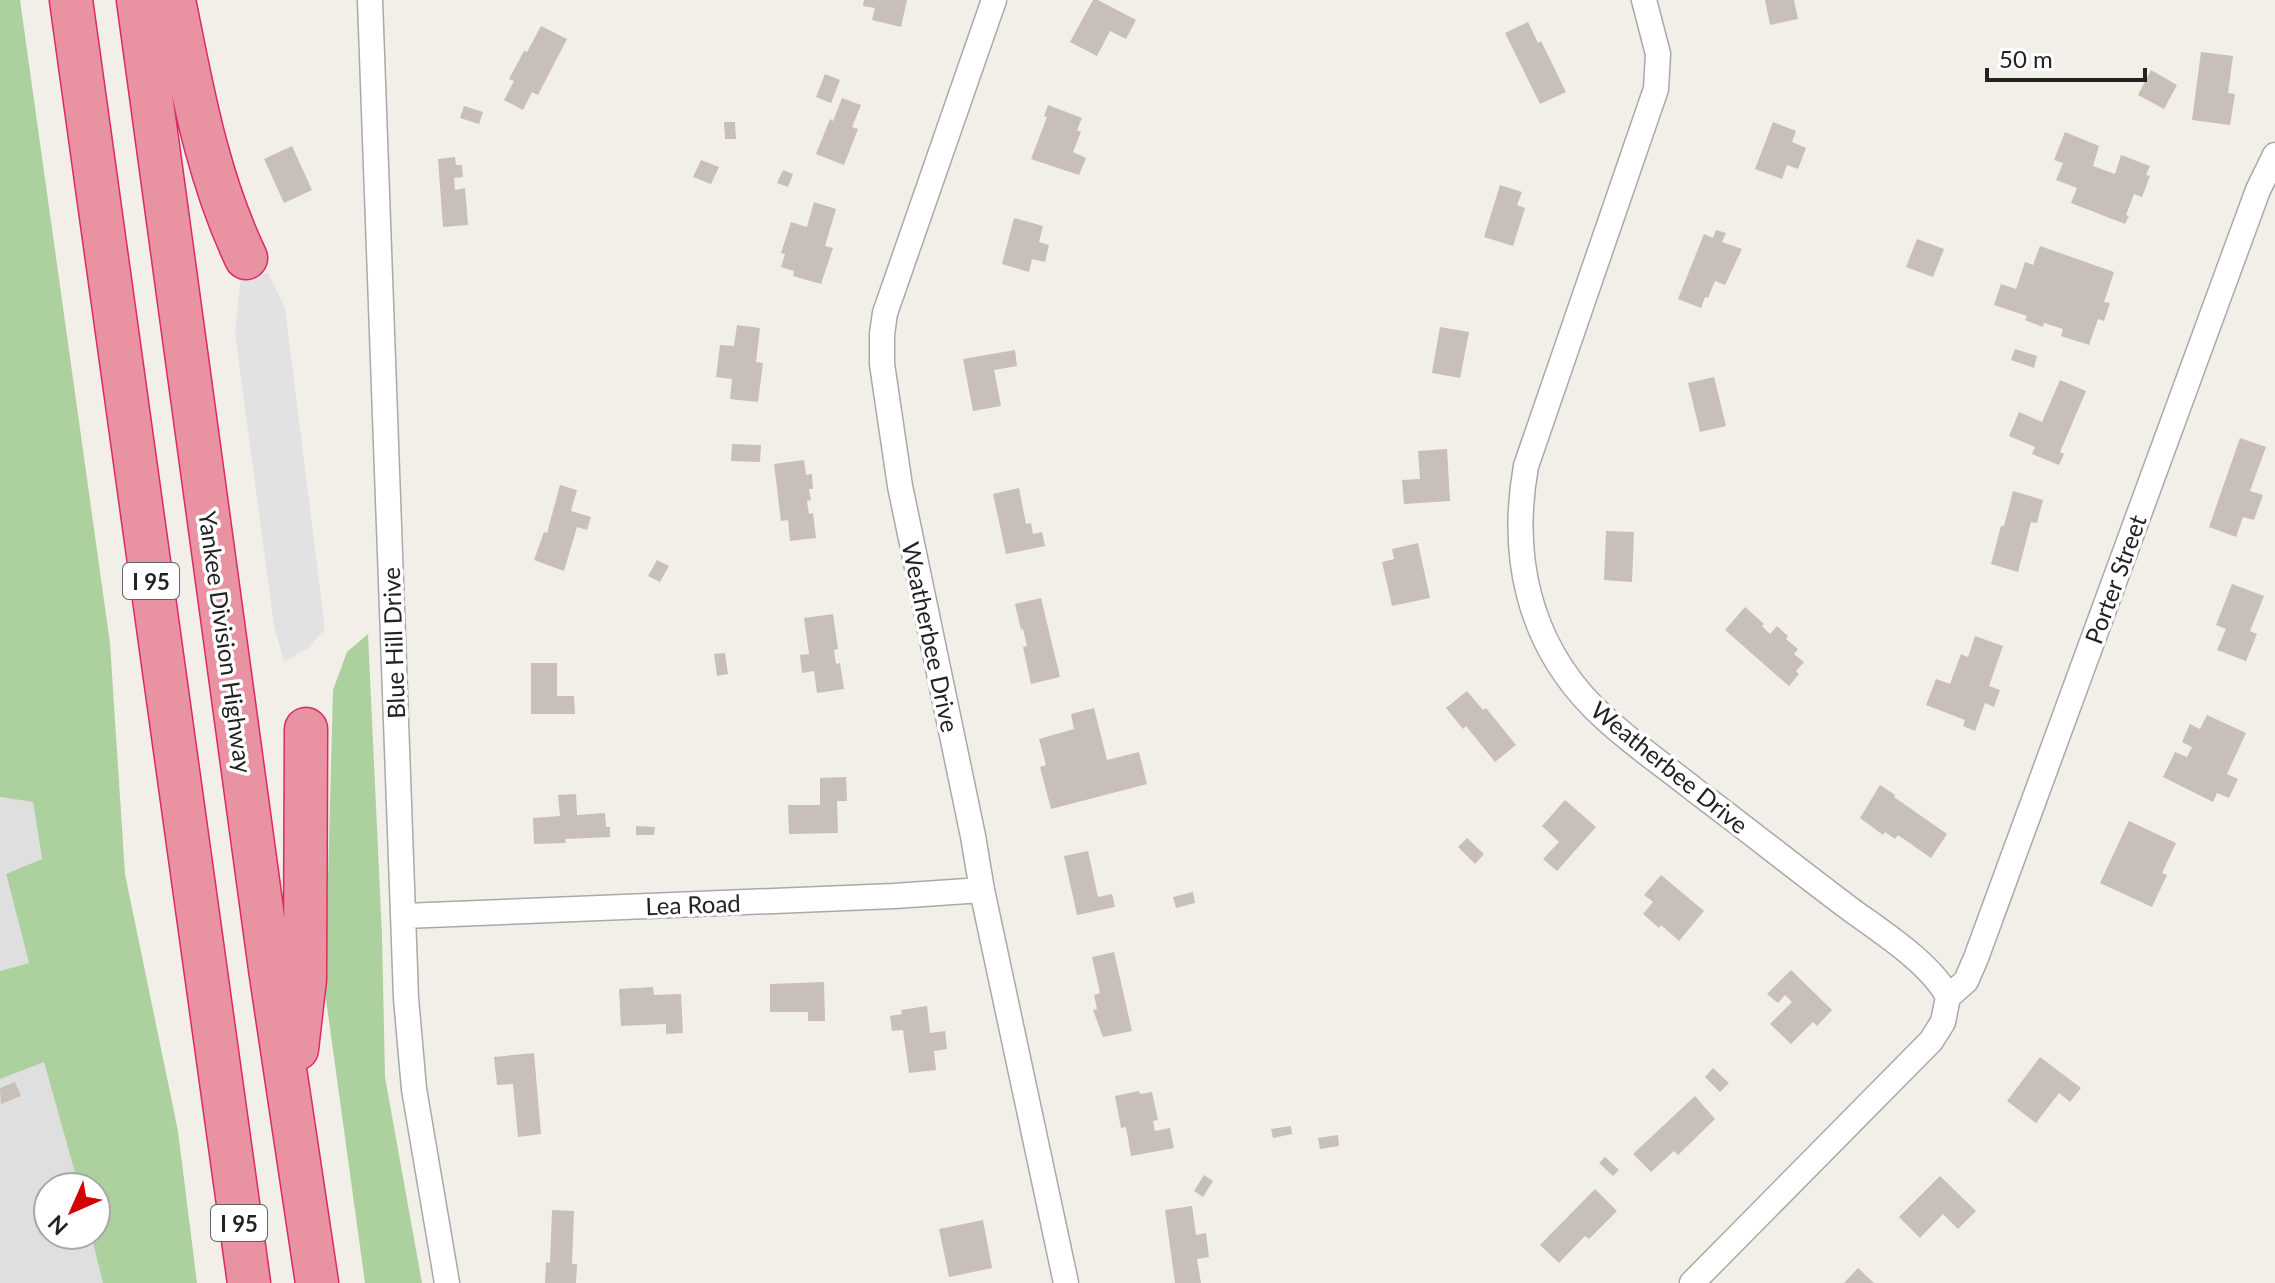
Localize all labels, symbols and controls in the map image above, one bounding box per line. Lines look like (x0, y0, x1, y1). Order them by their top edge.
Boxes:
scale bar (1987, 32, 2145, 82)
text: 50 m (1999, 44, 2053, 73)
street label: Yankee Division Highway (193, 509, 259, 775)
street label: Porter Street (2078, 510, 2152, 647)
street label: Weatherbee Drive (897, 539, 965, 735)
road number: I 95 (123, 563, 179, 599)
street label: Blue Hill Drive (376, 567, 410, 719)
street label: Weatherbee Drive (1586, 695, 1754, 839)
street label: Lea Road (645, 888, 741, 920)
north arrow (32, 1171, 112, 1251)
road number: I 95 (211, 1205, 267, 1241)
text: N (42, 1210, 73, 1241)

